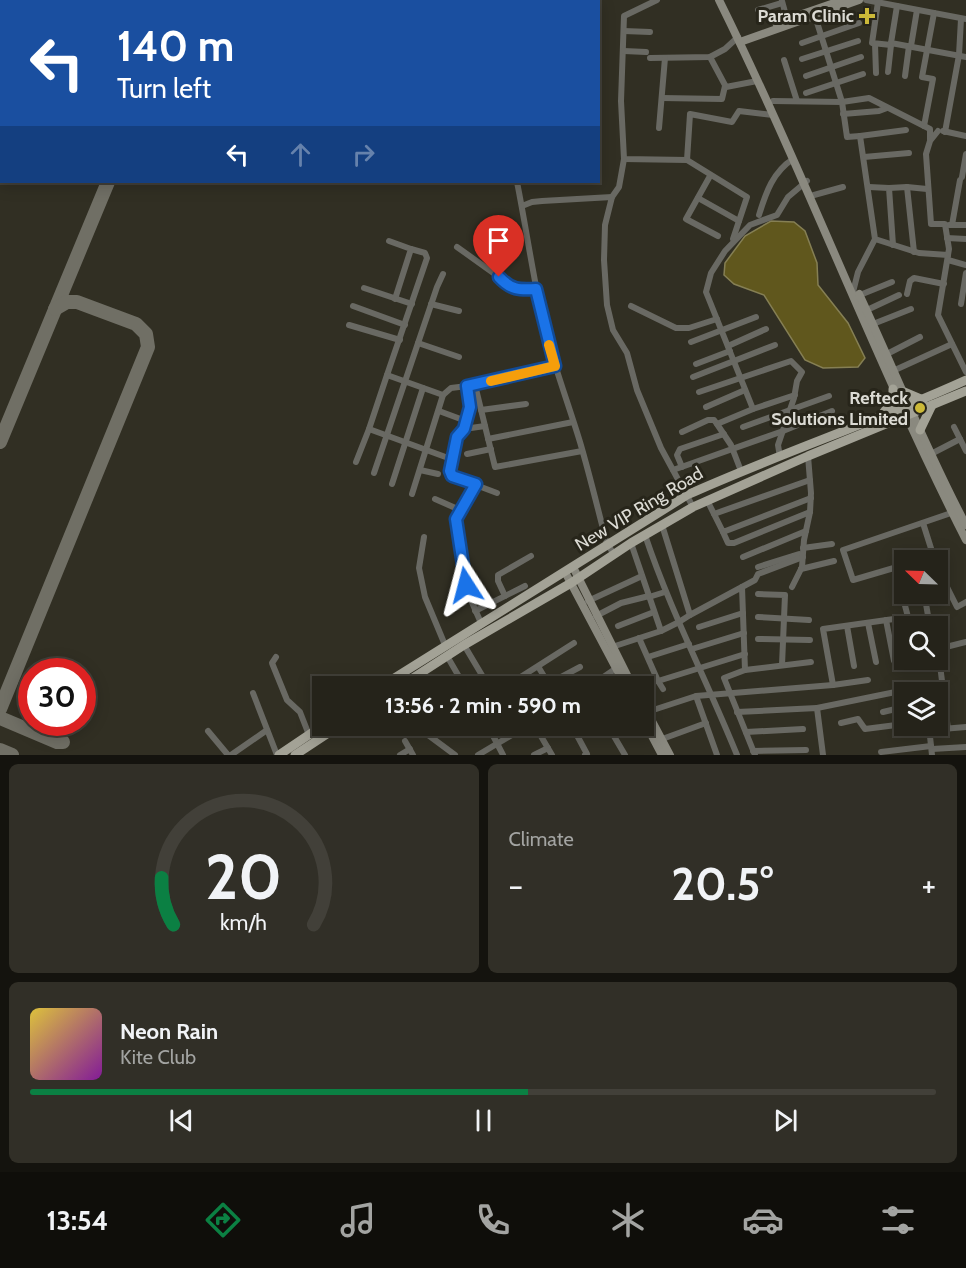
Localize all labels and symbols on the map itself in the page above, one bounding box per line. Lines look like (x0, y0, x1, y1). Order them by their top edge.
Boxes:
place label: Param Clinic (758, 5, 854, 27)
marker: Param Clinic (858, 7, 876, 25)
pin (473, 215, 524, 277)
place label: Refteck Solutions Limited (771, 387, 908, 430)
marker: Refteck Solutions Limited (913, 401, 927, 415)
street label: New VIP Ring Road (571, 462, 707, 556)
north arrow (894, 550, 948, 604)
position arrow (434, 553, 498, 617)
speed limit sign: 30 (18, 658, 96, 736)

